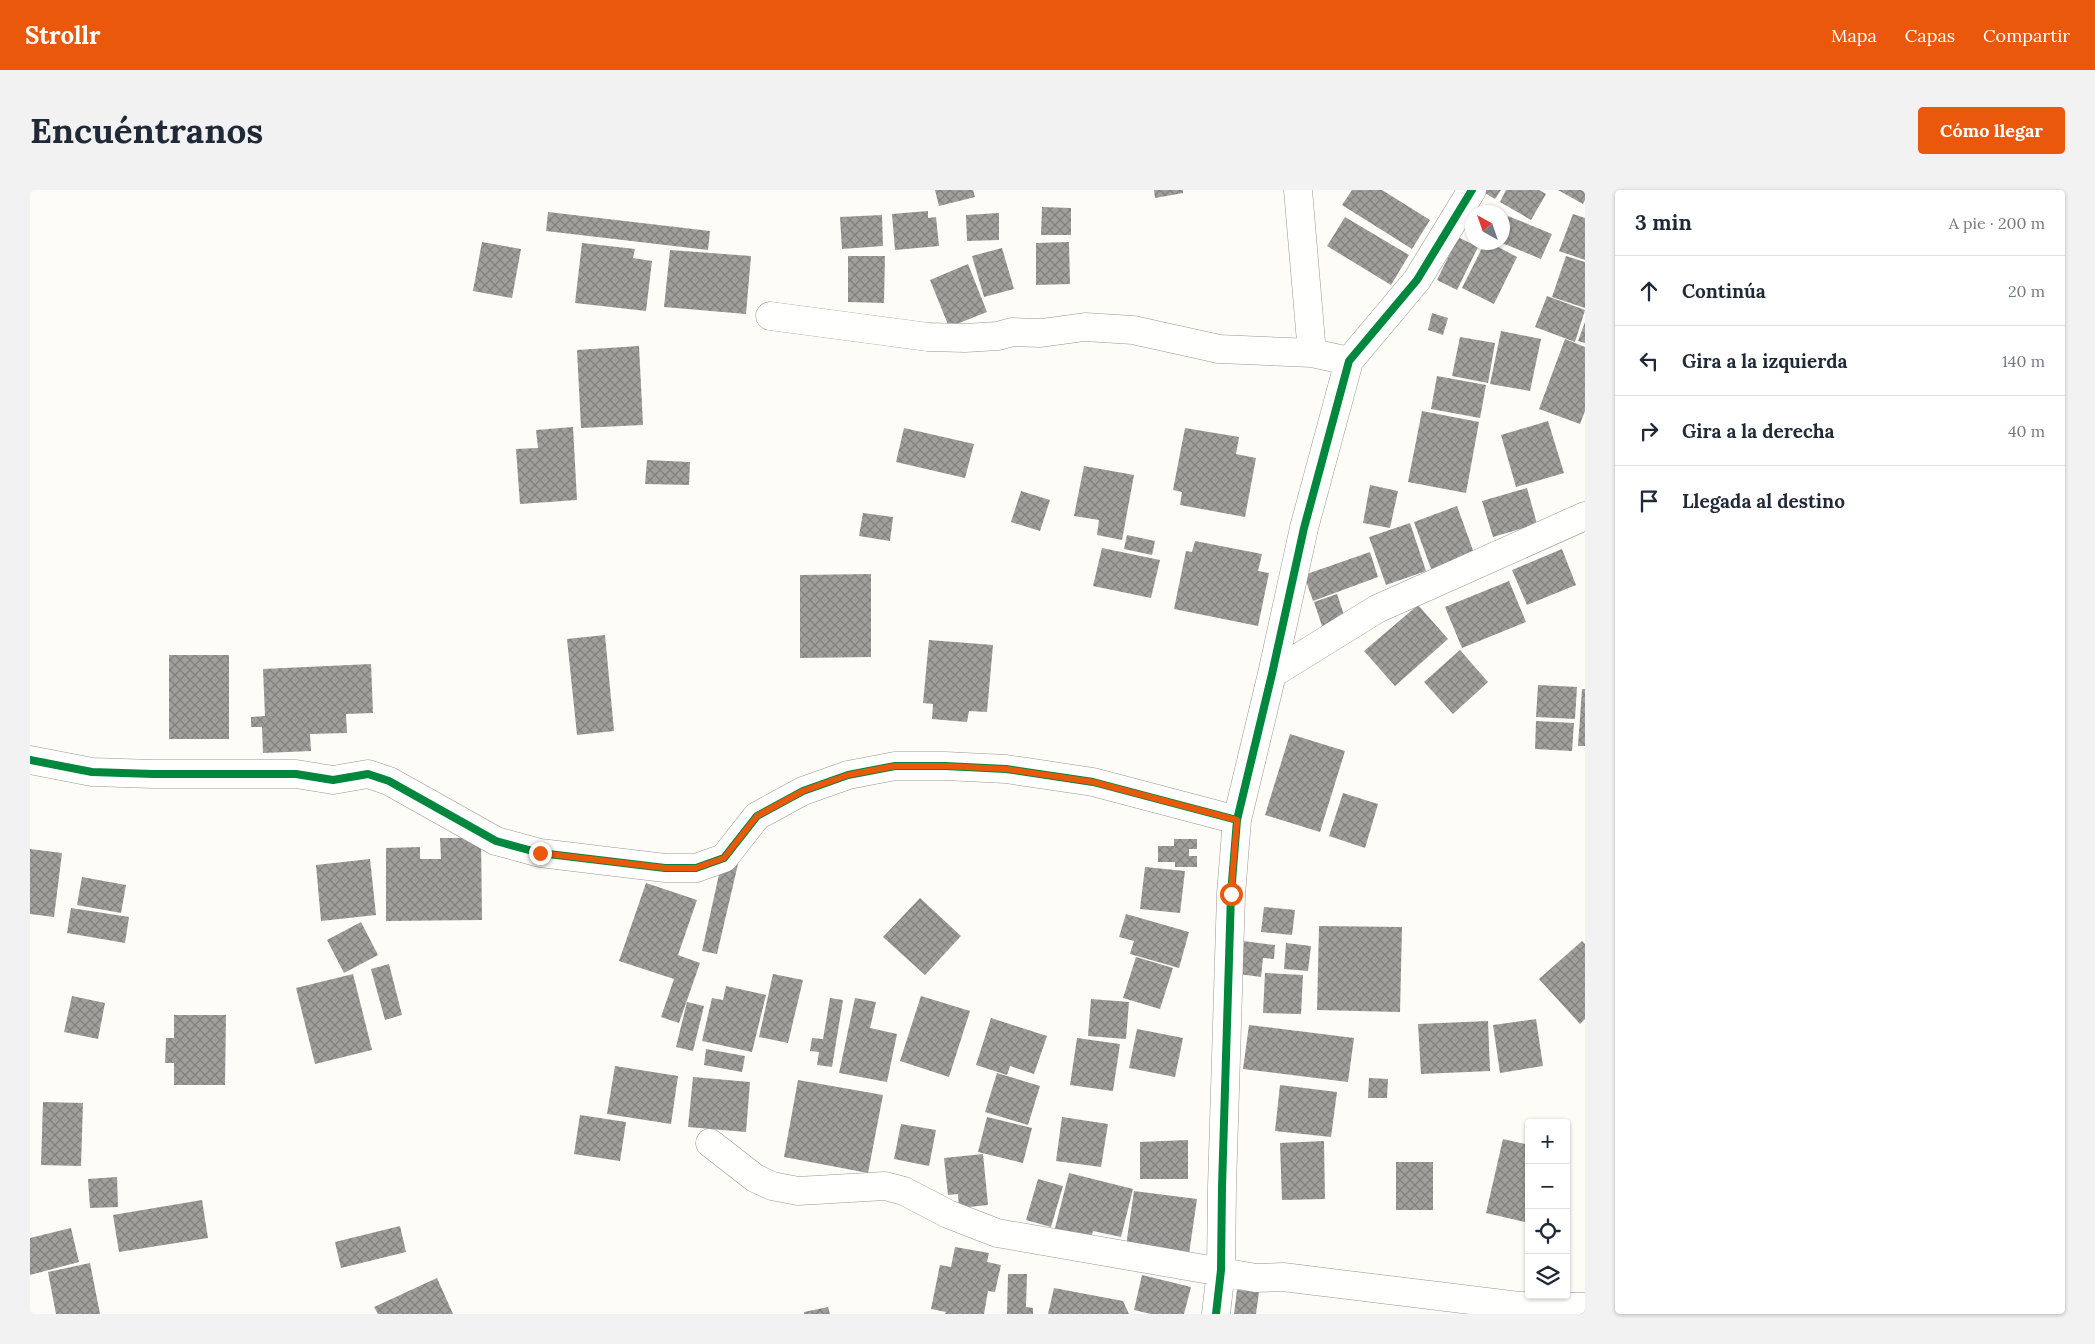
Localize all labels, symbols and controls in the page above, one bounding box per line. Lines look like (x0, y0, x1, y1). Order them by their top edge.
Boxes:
text: Strollr (25, 20, 100, 51)
text: Mapa (1831, 24, 1877, 47)
text: Capas (1905, 24, 1955, 47)
text: Compartir (1983, 24, 2070, 47)
button: Cómo llegar (1918, 107, 2065, 154)
text: Encuéntranos (30, 108, 263, 153)
north arrow (1465, 205, 1510, 250)
text: 3 min (1635, 209, 1692, 236)
text: A pie · 200 m (1949, 213, 2045, 233)
icon: ahead (1635, 277, 1663, 305)
text: Continúa (1682, 279, 1766, 303)
text: 20 m (2008, 281, 2045, 301)
icon: left (1635, 347, 1663, 375)
text: Gira a la izquierda (1682, 349, 1848, 373)
text: 140 m (2002, 351, 2045, 371)
icon: right (1635, 417, 1663, 445)
text: Gira a la derecha (1682, 419, 1835, 443)
text: 40 m (2008, 421, 2045, 441)
icon: arrive (1635, 487, 1663, 515)
text: Llegada al destino (1682, 489, 1845, 513)
route end (529, 842, 552, 865)
route start (1220, 883, 1243, 906)
map controls (1525, 1119, 1570, 1299)
button: + (1525, 1119, 1570, 1164)
button: − (1525, 1164, 1570, 1209)
button: locate (1525, 1209, 1570, 1254)
button: layers (1525, 1254, 1570, 1299)

